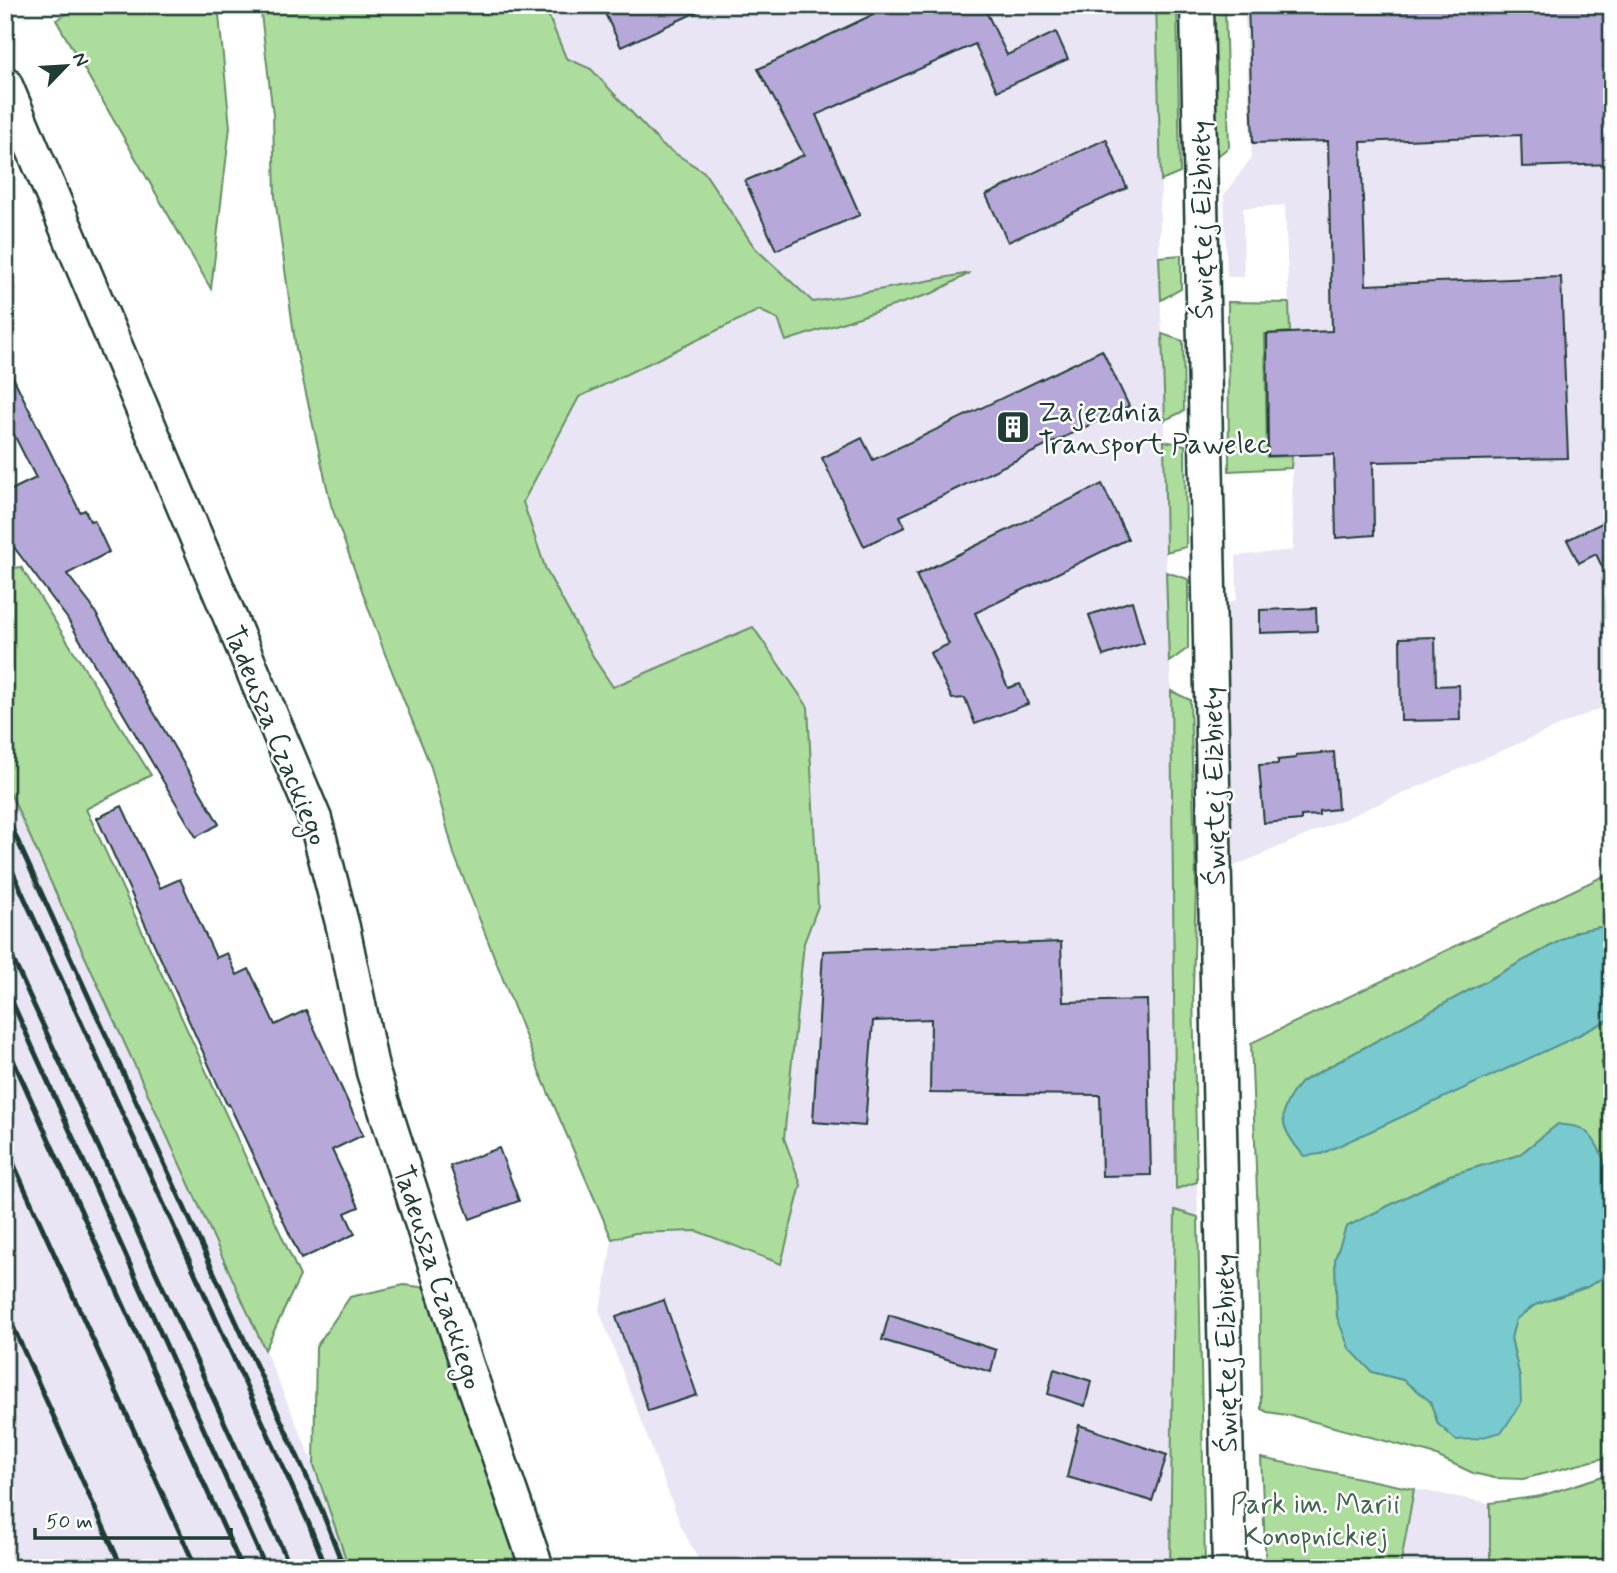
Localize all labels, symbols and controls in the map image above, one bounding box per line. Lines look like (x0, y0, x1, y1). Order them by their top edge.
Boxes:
north arrow (32, 32, 102, 102)
text: N (66, 48, 94, 70)
street label: Świętej Elżbiety (1182, 120, 1224, 320)
place label: Zajezdnia Transport Pawelec (1038, 395, 1270, 464)
building icon: Zajezdnia Transport Pawelec (994, 408, 1032, 446)
street label: Tadeusza Czackiego (212, 621, 336, 852)
street label: Świętej Elżbiety (1194, 686, 1236, 886)
street label: Tadeusza Czackiego (381, 1161, 490, 1395)
street label: Świętej Elżbiety (1206, 1253, 1248, 1453)
park label: Park im. Marii Konopnickiej (1230, 1487, 1400, 1556)
scale bar (35, 1496, 231, 1540)
text: 50 m (46, 1508, 93, 1536)

